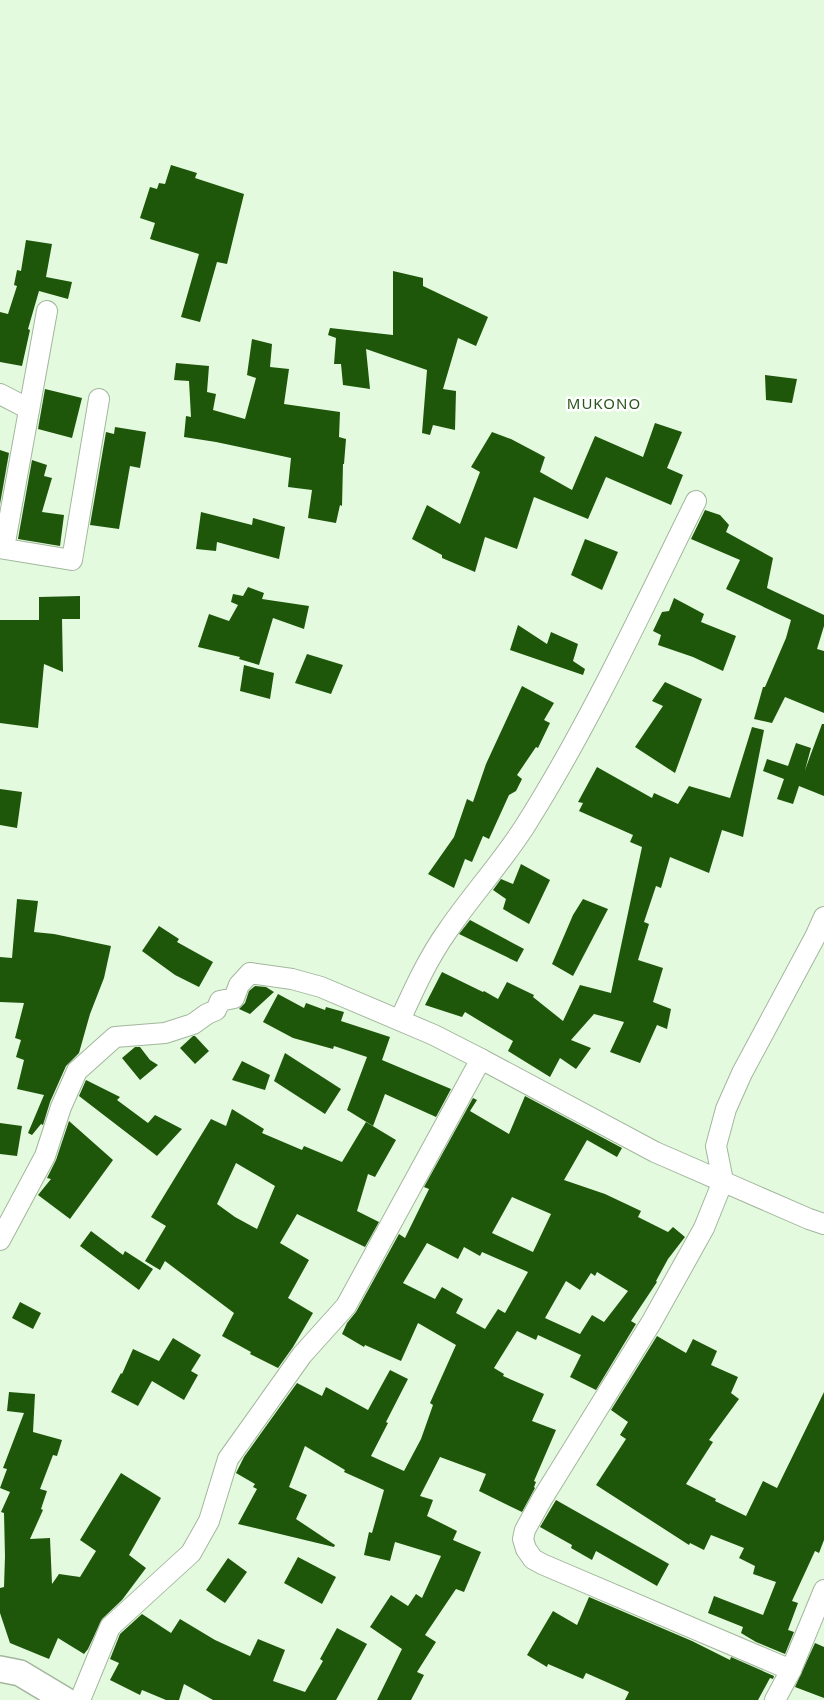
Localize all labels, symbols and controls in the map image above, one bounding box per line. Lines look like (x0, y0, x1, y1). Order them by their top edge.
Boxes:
district label: MUKONO (567, 393, 641, 413)

